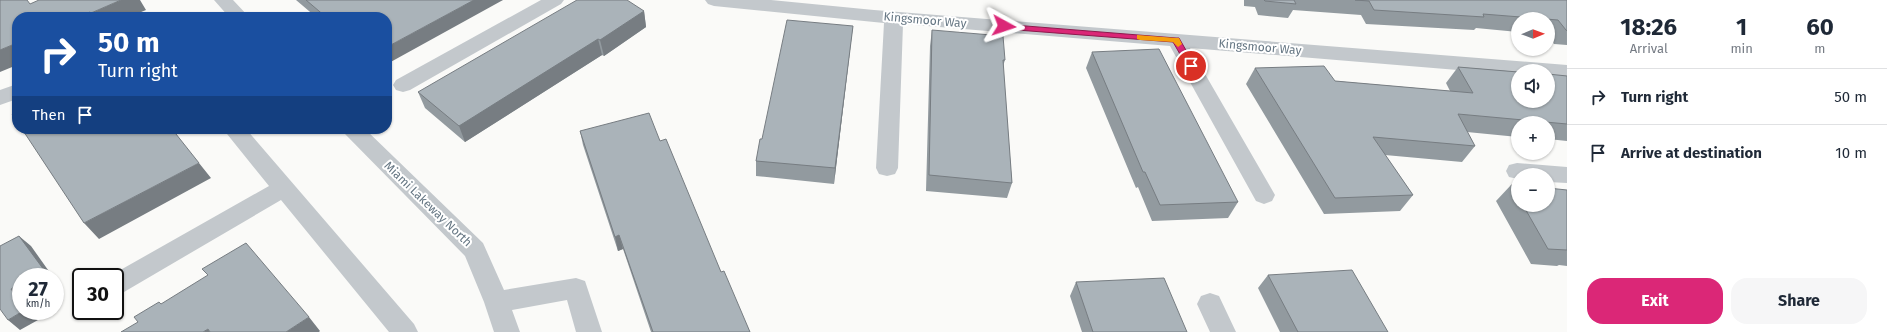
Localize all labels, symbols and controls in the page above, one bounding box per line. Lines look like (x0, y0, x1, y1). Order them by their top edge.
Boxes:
position arrow (983, 5, 1025, 47)
street label: Kingsmoor Way (883, 9, 967, 31)
north arrow (1511, 12, 1555, 56)
map controls (1511, 12, 1555, 212)
text: 18:26 (1620, 13, 1677, 41)
text: 1 (1736, 13, 1747, 41)
text: 60 (1806, 13, 1834, 41)
text: 50 m (98, 26, 160, 59)
icon: right (32, 28, 84, 80)
street label: Kingsmoor Way (1218, 36, 1302, 58)
text: Arrival (1630, 41, 1668, 56)
text: min (1730, 41, 1753, 56)
text: m (1814, 41, 1825, 56)
pin (1174, 49, 1208, 83)
icon: arrive (1180, 55, 1202, 77)
text: Turn right (98, 60, 178, 82)
button: sound (1511, 64, 1555, 108)
icon: right (1587, 86, 1609, 108)
text: Turn right (1621, 88, 1688, 106)
text: 50 m (1834, 88, 1867, 106)
icon: arrive (74, 104, 96, 126)
text: Then (32, 106, 66, 124)
button: + (1511, 116, 1555, 160)
icon: arrive (1587, 142, 1609, 164)
text: Arrive at destination (1621, 144, 1762, 162)
text: 10 m (1835, 144, 1867, 162)
street label: Miami Lakeway North (381, 159, 475, 249)
button: − (1511, 168, 1555, 212)
speed limit sign: 30 (72, 268, 124, 320)
text: 27 (28, 277, 48, 301)
button: Exit (1587, 278, 1723, 324)
button: Share (1731, 278, 1867, 324)
text: km/h (26, 298, 50, 310)

